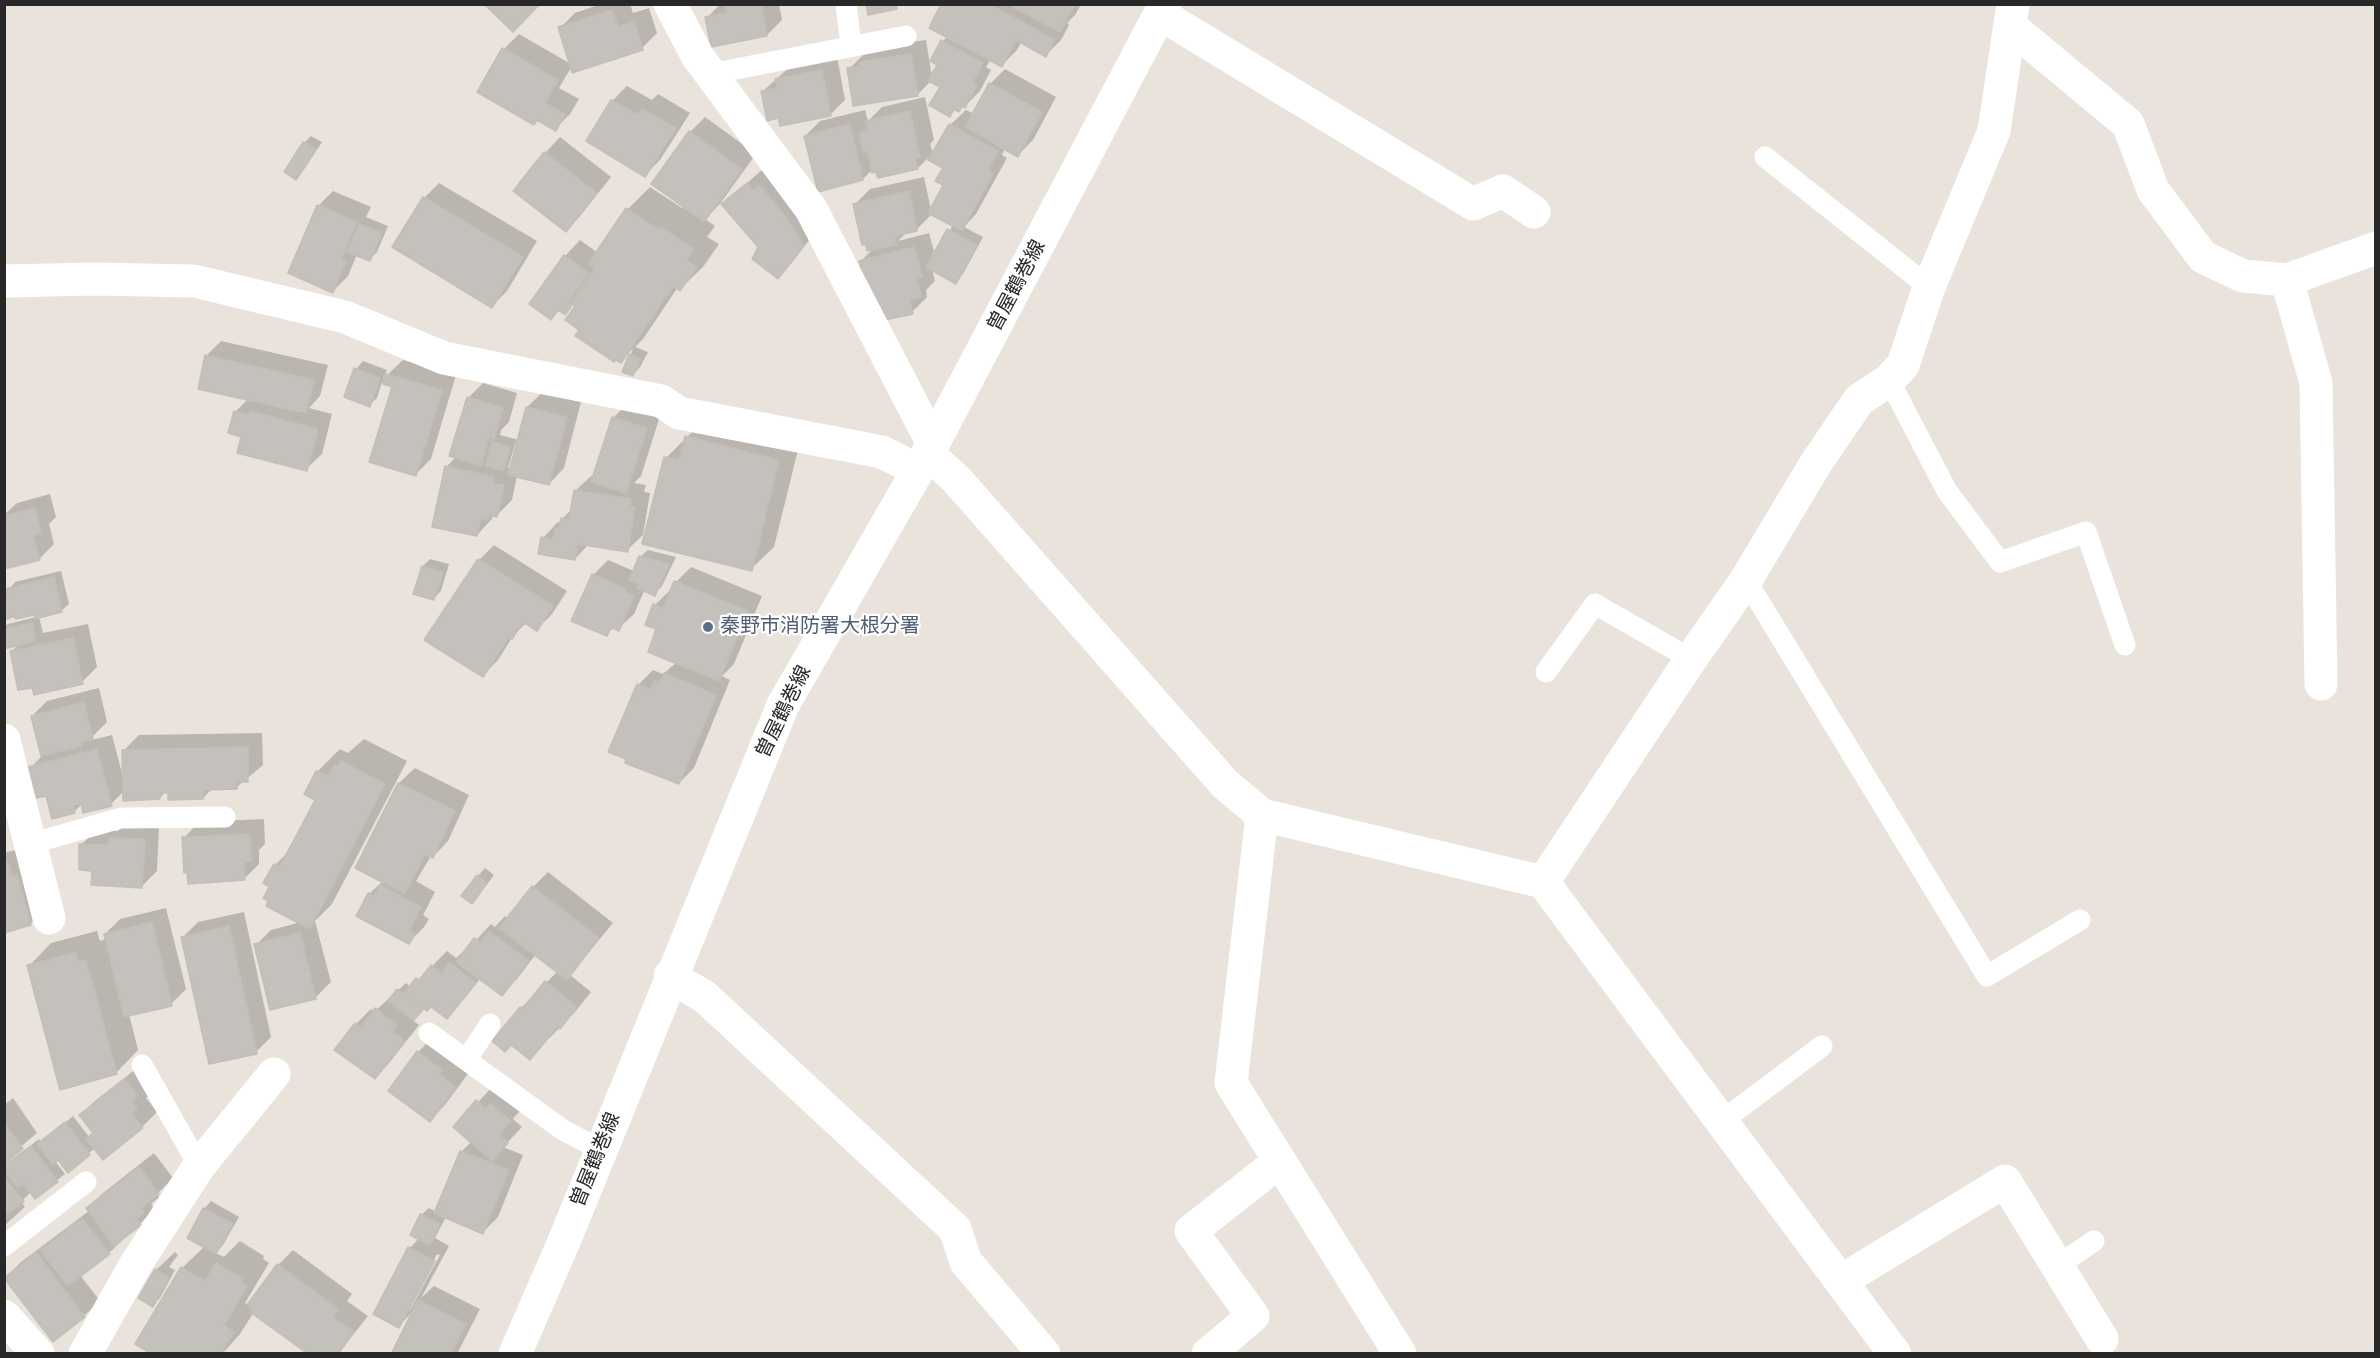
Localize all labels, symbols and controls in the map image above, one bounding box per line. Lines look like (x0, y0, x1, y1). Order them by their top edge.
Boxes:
street label: 曽屋鶴巻線 (983, 236, 1051, 336)
place label: 秦野市消防署大根分署 (720, 615, 920, 639)
marker: 秦野市消防署大根分署 (701, 620, 715, 634)
street label: 曽屋鶴巻線 (751, 662, 817, 762)
street label: 曽屋鶴巻線 (566, 1109, 626, 1211)

